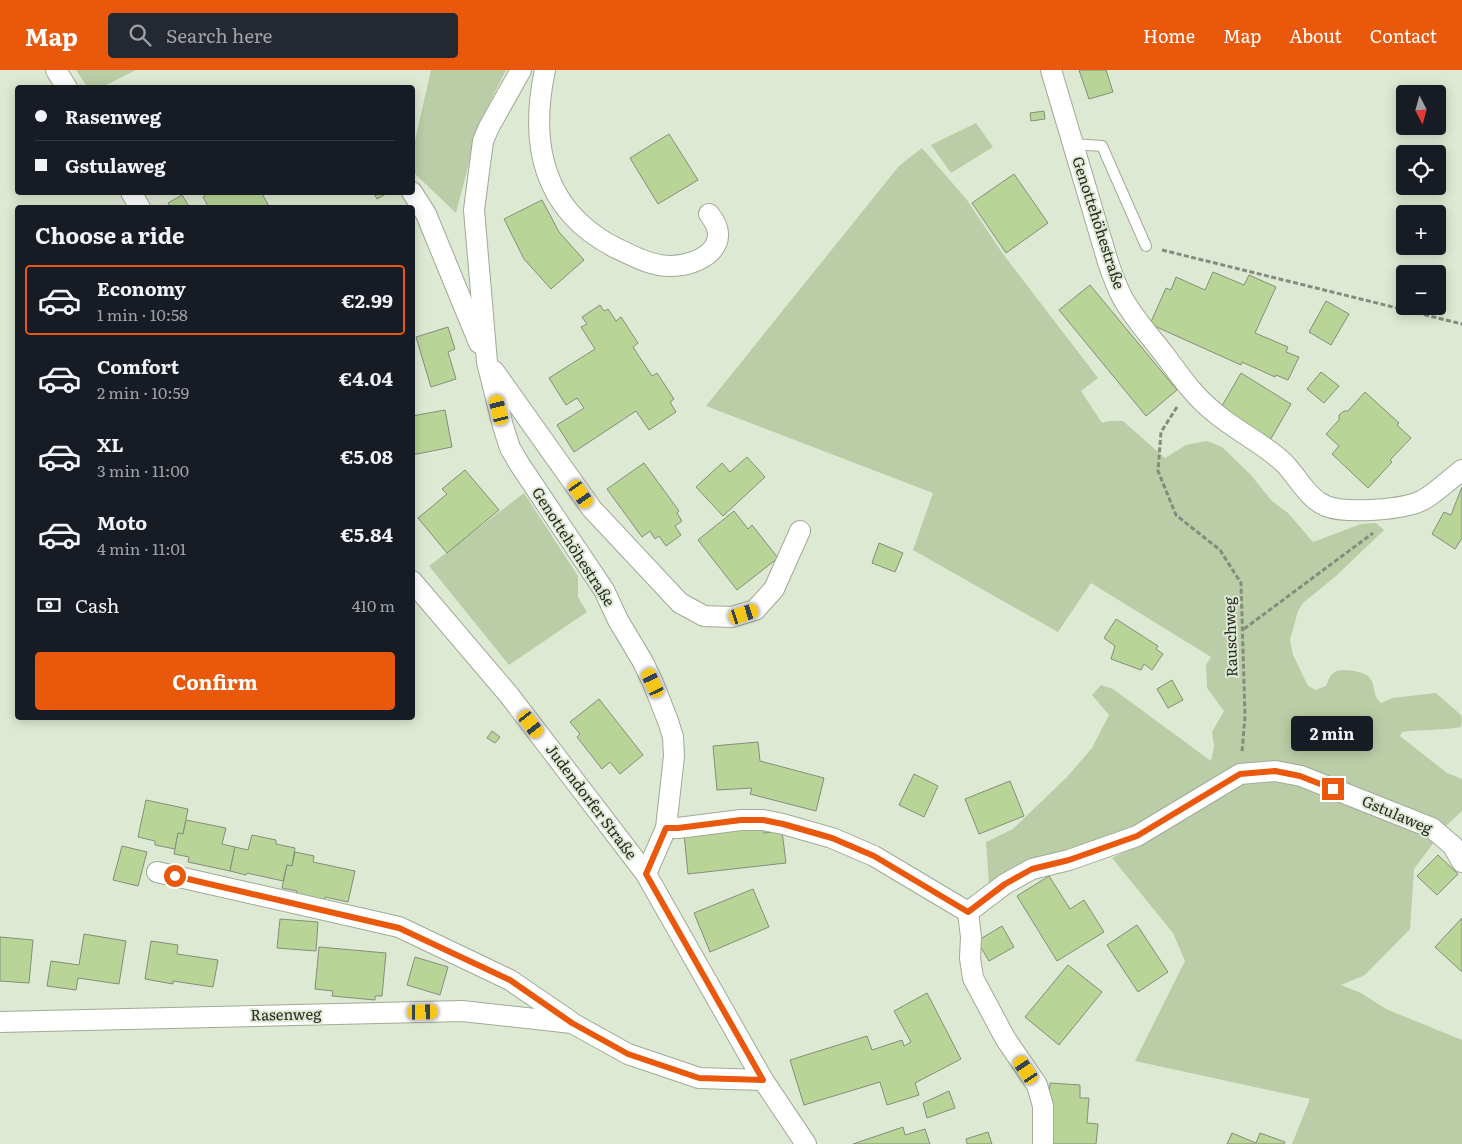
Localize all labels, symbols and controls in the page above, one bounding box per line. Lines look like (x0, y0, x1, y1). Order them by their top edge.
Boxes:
search box (108, 13, 458, 58)
text: Map (25, 18, 78, 53)
icon: search (126, 21, 154, 49)
text: Search here (166, 21, 272, 49)
text: Home (1143, 22, 1195, 49)
text: Map (1223, 22, 1261, 49)
text: About (1289, 22, 1342, 49)
text: Contact (1370, 22, 1437, 49)
north arrow (1396, 85, 1446, 135)
map controls (1396, 85, 1446, 315)
text: Rasenweg (65, 102, 161, 130)
button: locate (1396, 145, 1446, 195)
text: Gstulaweg (65, 151, 166, 179)
street label: Genottehöhestraße (1067, 153, 1132, 292)
button: + (1396, 205, 1446, 255)
text: Choose a ride (35, 218, 184, 251)
button: − (1396, 265, 1446, 315)
text: Economy (97, 274, 186, 302)
icon: car (37, 278, 82, 323)
text: €2.99 (341, 286, 393, 314)
text: 1 min · 10:58 (97, 302, 188, 326)
text: Comfort (97, 352, 179, 380)
icon: car (37, 356, 82, 401)
text: €4.04 (339, 364, 393, 392)
text: 2 min · 10:59 (97, 380, 189, 404)
car (488, 394, 509, 426)
text: XL (97, 430, 124, 458)
icon: car (37, 434, 82, 479)
text: €5.08 (340, 442, 393, 470)
text: 3 min · 11:00 (97, 458, 189, 482)
car (566, 477, 595, 511)
street label: Genottehöhestraße (527, 482, 622, 611)
text: Moto (97, 508, 147, 536)
icon: car (37, 512, 82, 557)
text: €5.84 (341, 520, 393, 548)
text: 4 min · 11:01 (97, 536, 186, 560)
icon: cash (35, 591, 63, 619)
text: Cash (75, 591, 119, 619)
text: 410 m (352, 593, 395, 617)
street label: Rauschweg (1217, 596, 1242, 678)
car (727, 602, 760, 626)
button: Confirm (35, 652, 395, 710)
car (639, 666, 666, 700)
car (515, 708, 546, 740)
callout: 2 min (1292, 716, 1374, 752)
text: 2 min (1310, 721, 1354, 745)
street label: Judendorfer Straße (541, 738, 644, 864)
route end (1322, 778, 1344, 800)
street label: Gstulaweg (1359, 788, 1437, 839)
route start (164, 865, 186, 887)
street label: Rasenweg (250, 1001, 322, 1026)
car (407, 1004, 438, 1020)
car (1011, 1053, 1040, 1087)

